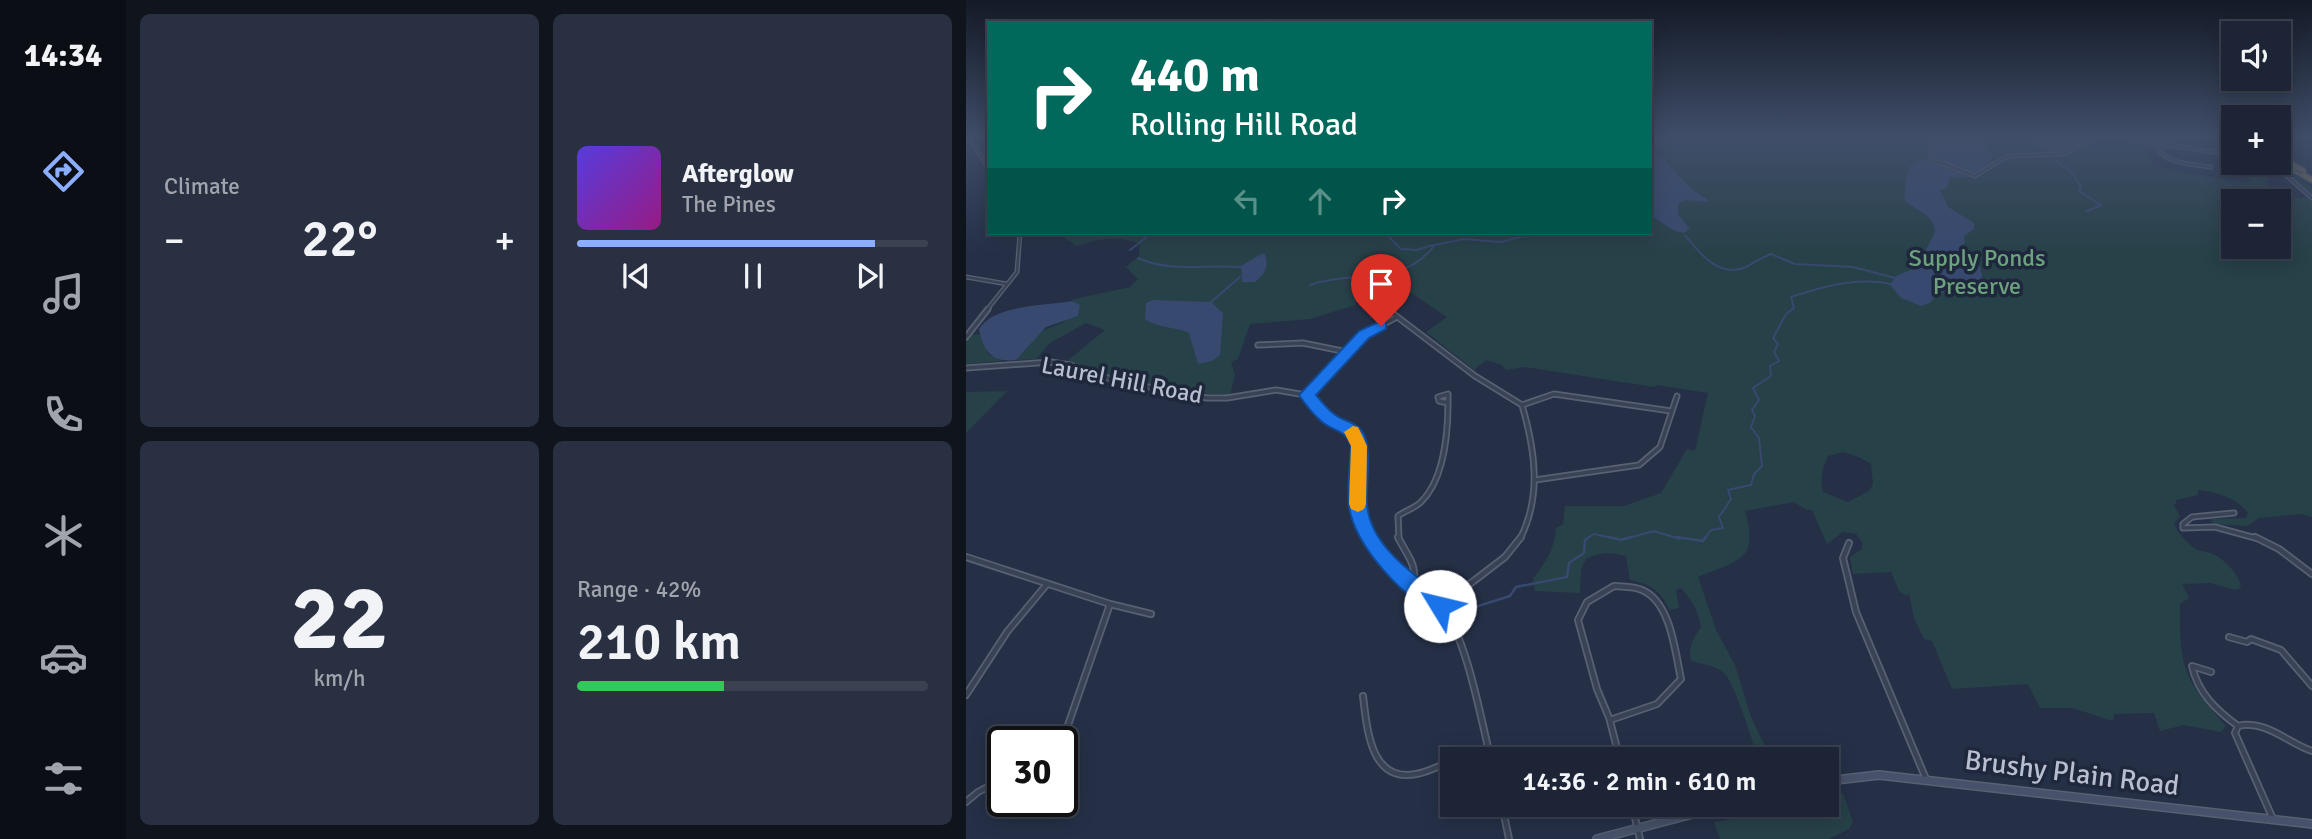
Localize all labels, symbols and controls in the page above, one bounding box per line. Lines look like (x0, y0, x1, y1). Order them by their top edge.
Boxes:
map controls (2221, 21, 2291, 259)
button: sound (2221, 21, 2291, 91)
text: 14:34 (24, 36, 102, 75)
text: 440 m (1130, 45, 1260, 105)
icon: right (1015, 49, 1106, 140)
text: Rolling Hill Road (1130, 105, 1358, 144)
button: + (2221, 105, 2291, 175)
icon: directions (39, 147, 88, 196)
text: Afterglow (682, 158, 794, 190)
text: Climate (164, 172, 240, 201)
icon: left (1228, 182, 1266, 220)
icon: ahead (1301, 182, 1339, 220)
icon: right (1374, 182, 1412, 220)
button: − (2221, 189, 2291, 259)
text: The Pines (682, 190, 776, 219)
text: 22° (301, 207, 378, 271)
text: − (164, 217, 185, 264)
text: + (494, 217, 515, 264)
park label: Supply Ponds Preserve (1909, 243, 2045, 301)
pin (1351, 254, 1411, 326)
icon: previous (617, 257, 655, 295)
icon: pause (734, 257, 772, 295)
icon: next (851, 257, 889, 295)
icon: arrive (1362, 265, 1400, 303)
icon: music (39, 269, 88, 318)
street label: Laurel Hill Road (1039, 350, 1205, 410)
icon: phone (39, 390, 88, 439)
icon: climate (39, 511, 88, 560)
text: 22 (290, 562, 389, 675)
position arrow (1403, 569, 1477, 643)
text: Range · 42% (577, 575, 701, 604)
text: 210 km (577, 610, 741, 674)
icon: car (39, 633, 88, 682)
text: km/h (313, 664, 366, 693)
speed limit sign: 30 (987, 726, 1078, 817)
street label: Brushy Plain Road (1963, 743, 2181, 803)
icon: filters (39, 754, 88, 803)
text: 14:36 · 2 min · 610 m (1523, 766, 1756, 798)

